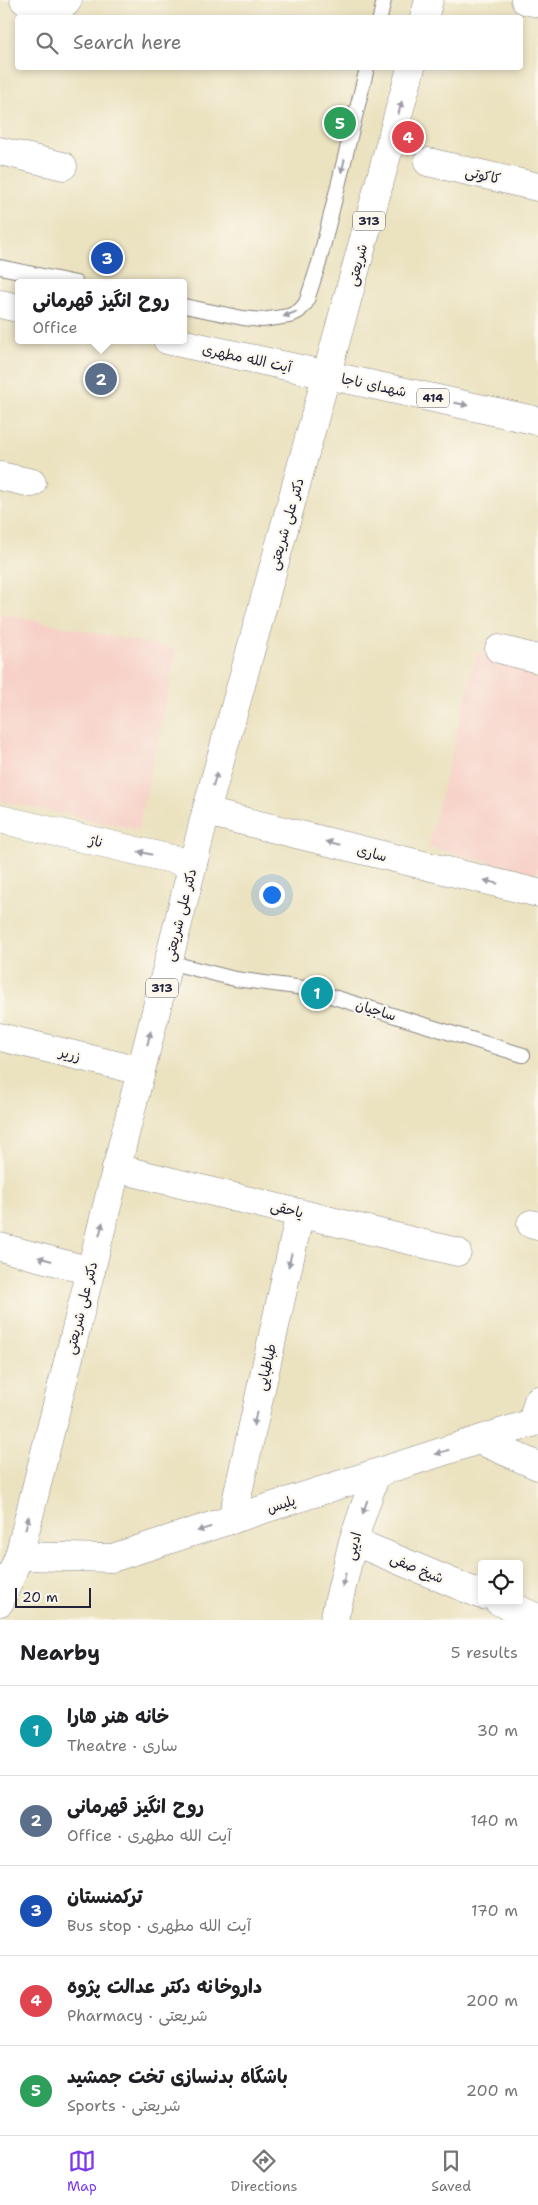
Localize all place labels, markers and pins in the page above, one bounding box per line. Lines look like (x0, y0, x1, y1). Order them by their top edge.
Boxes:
pin: 5 (324, 104, 356, 142)
pin: 4 (392, 118, 424, 156)
pin: 3 (91, 239, 123, 277)
pin: 2 (85, 360, 117, 398)
pin: 1 (301, 974, 333, 1012)

